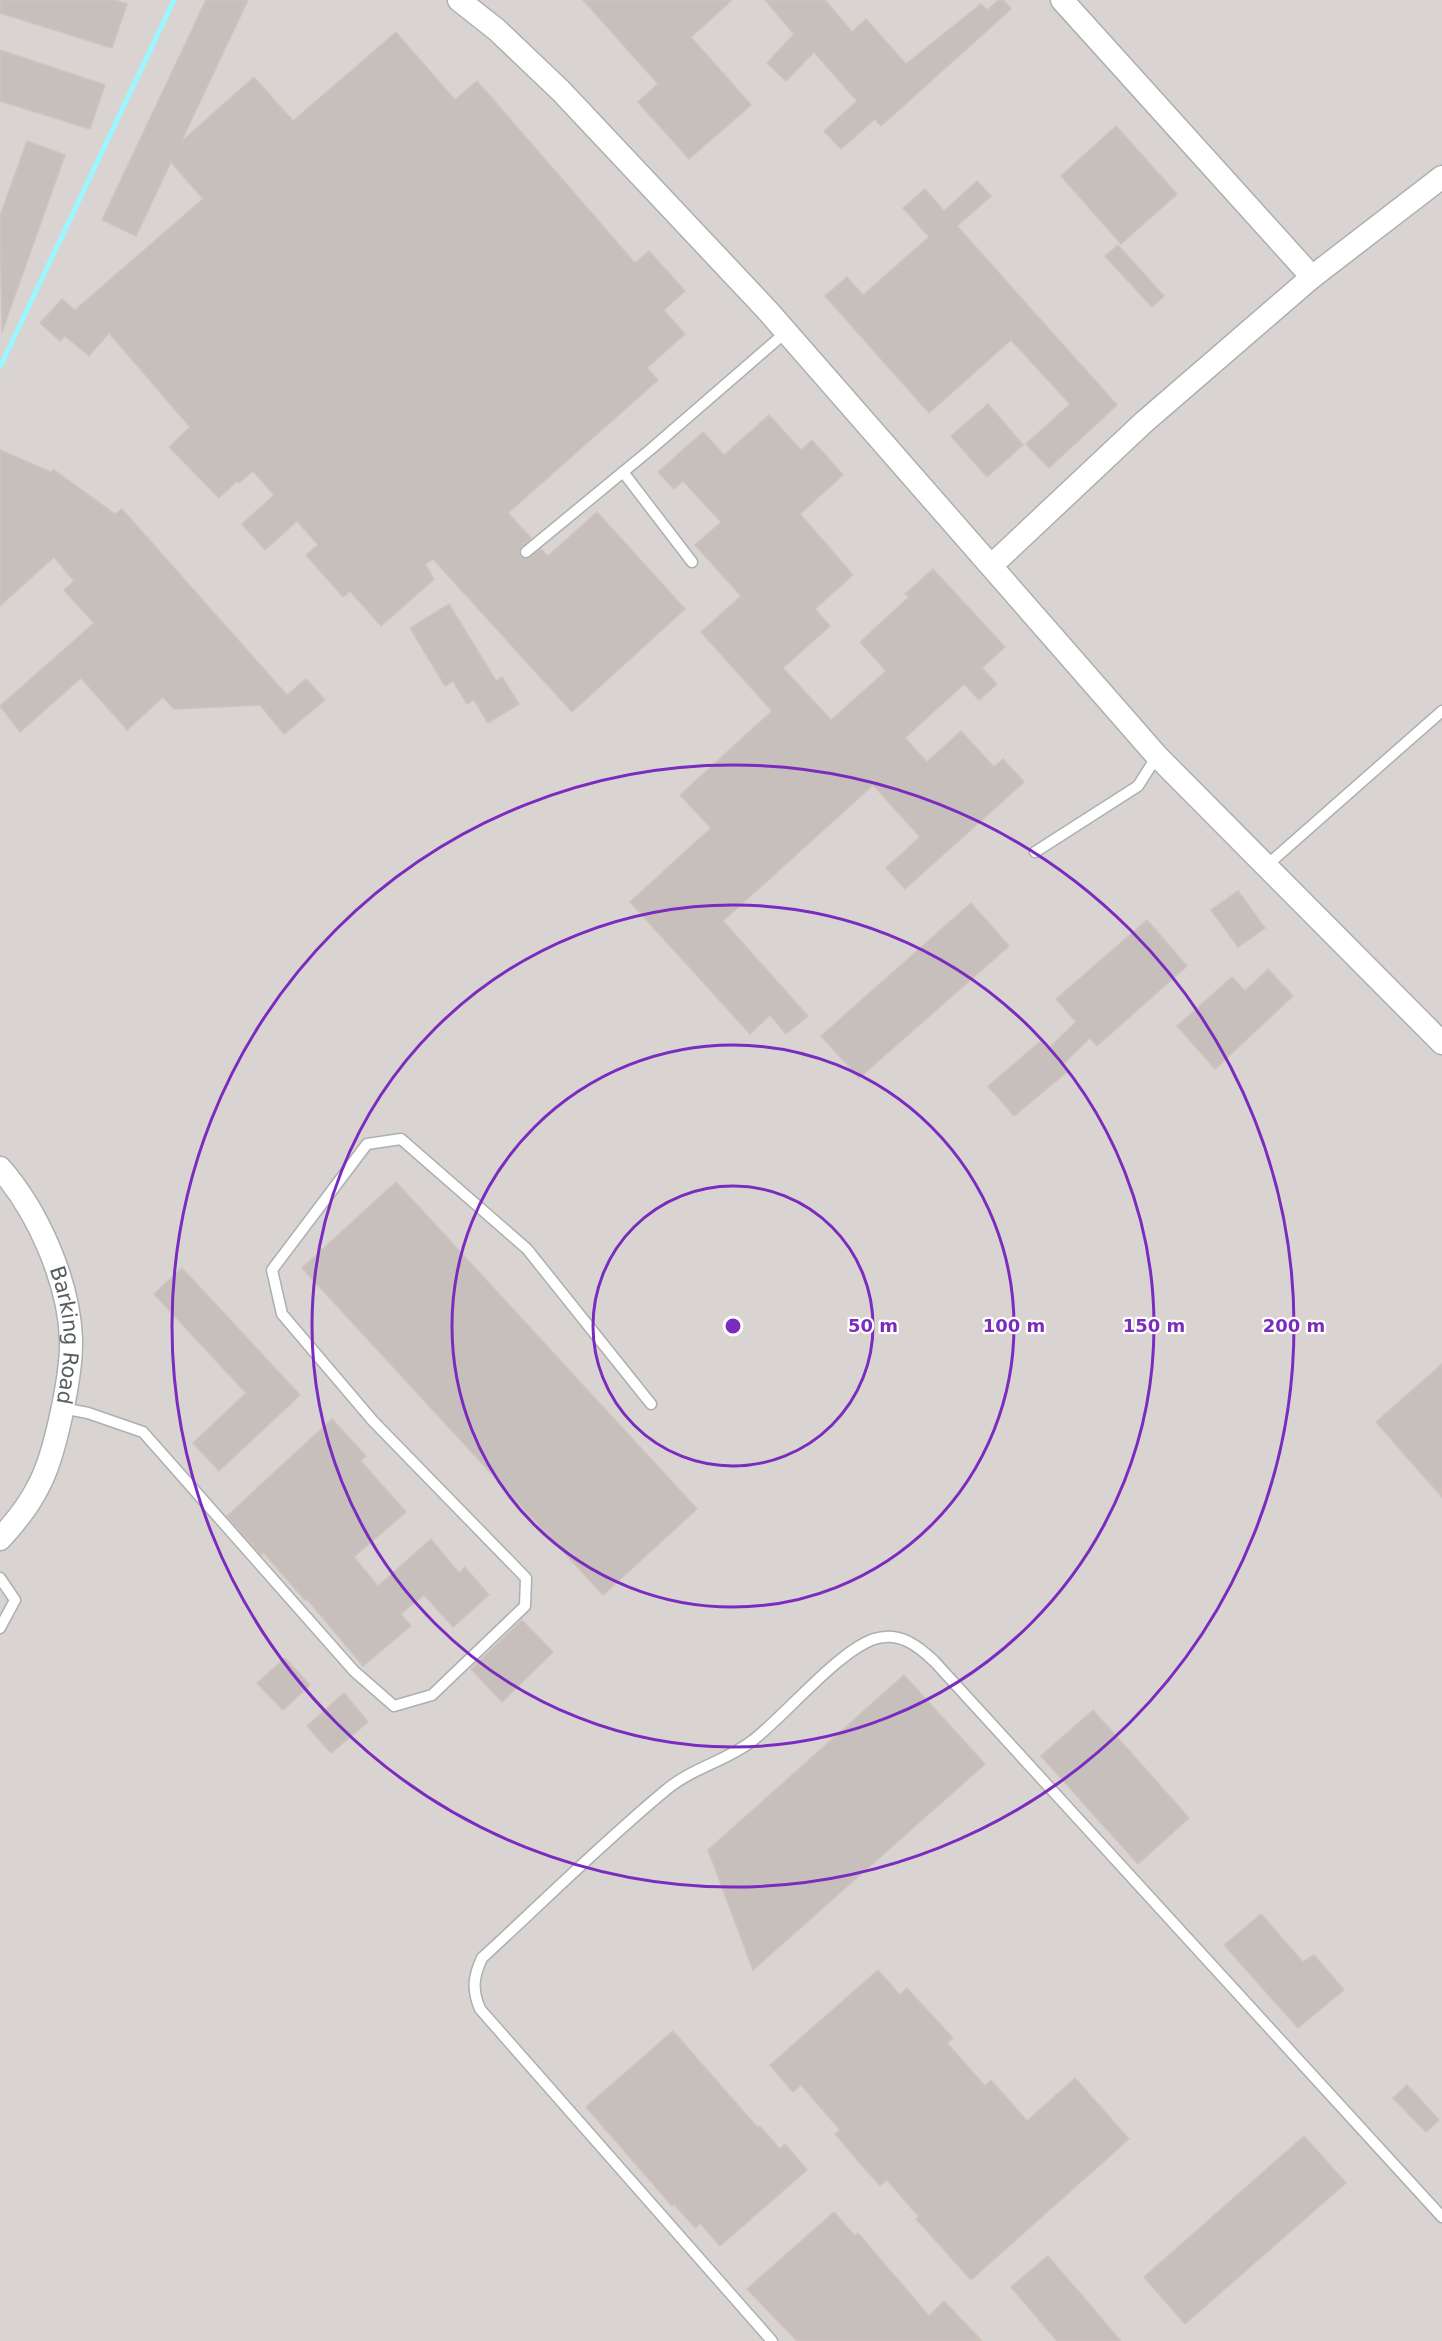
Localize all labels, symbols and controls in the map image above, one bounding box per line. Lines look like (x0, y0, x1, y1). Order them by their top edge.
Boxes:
street label: Barking Road (45, 1263, 83, 1406)
text: 50 m (848, 1315, 898, 1336)
text: 100 m (983, 1315, 1045, 1336)
text: 150 m (1123, 1315, 1185, 1336)
text: 200 m (1263, 1315, 1325, 1336)
centre of rings (723, 1316, 743, 1336)

